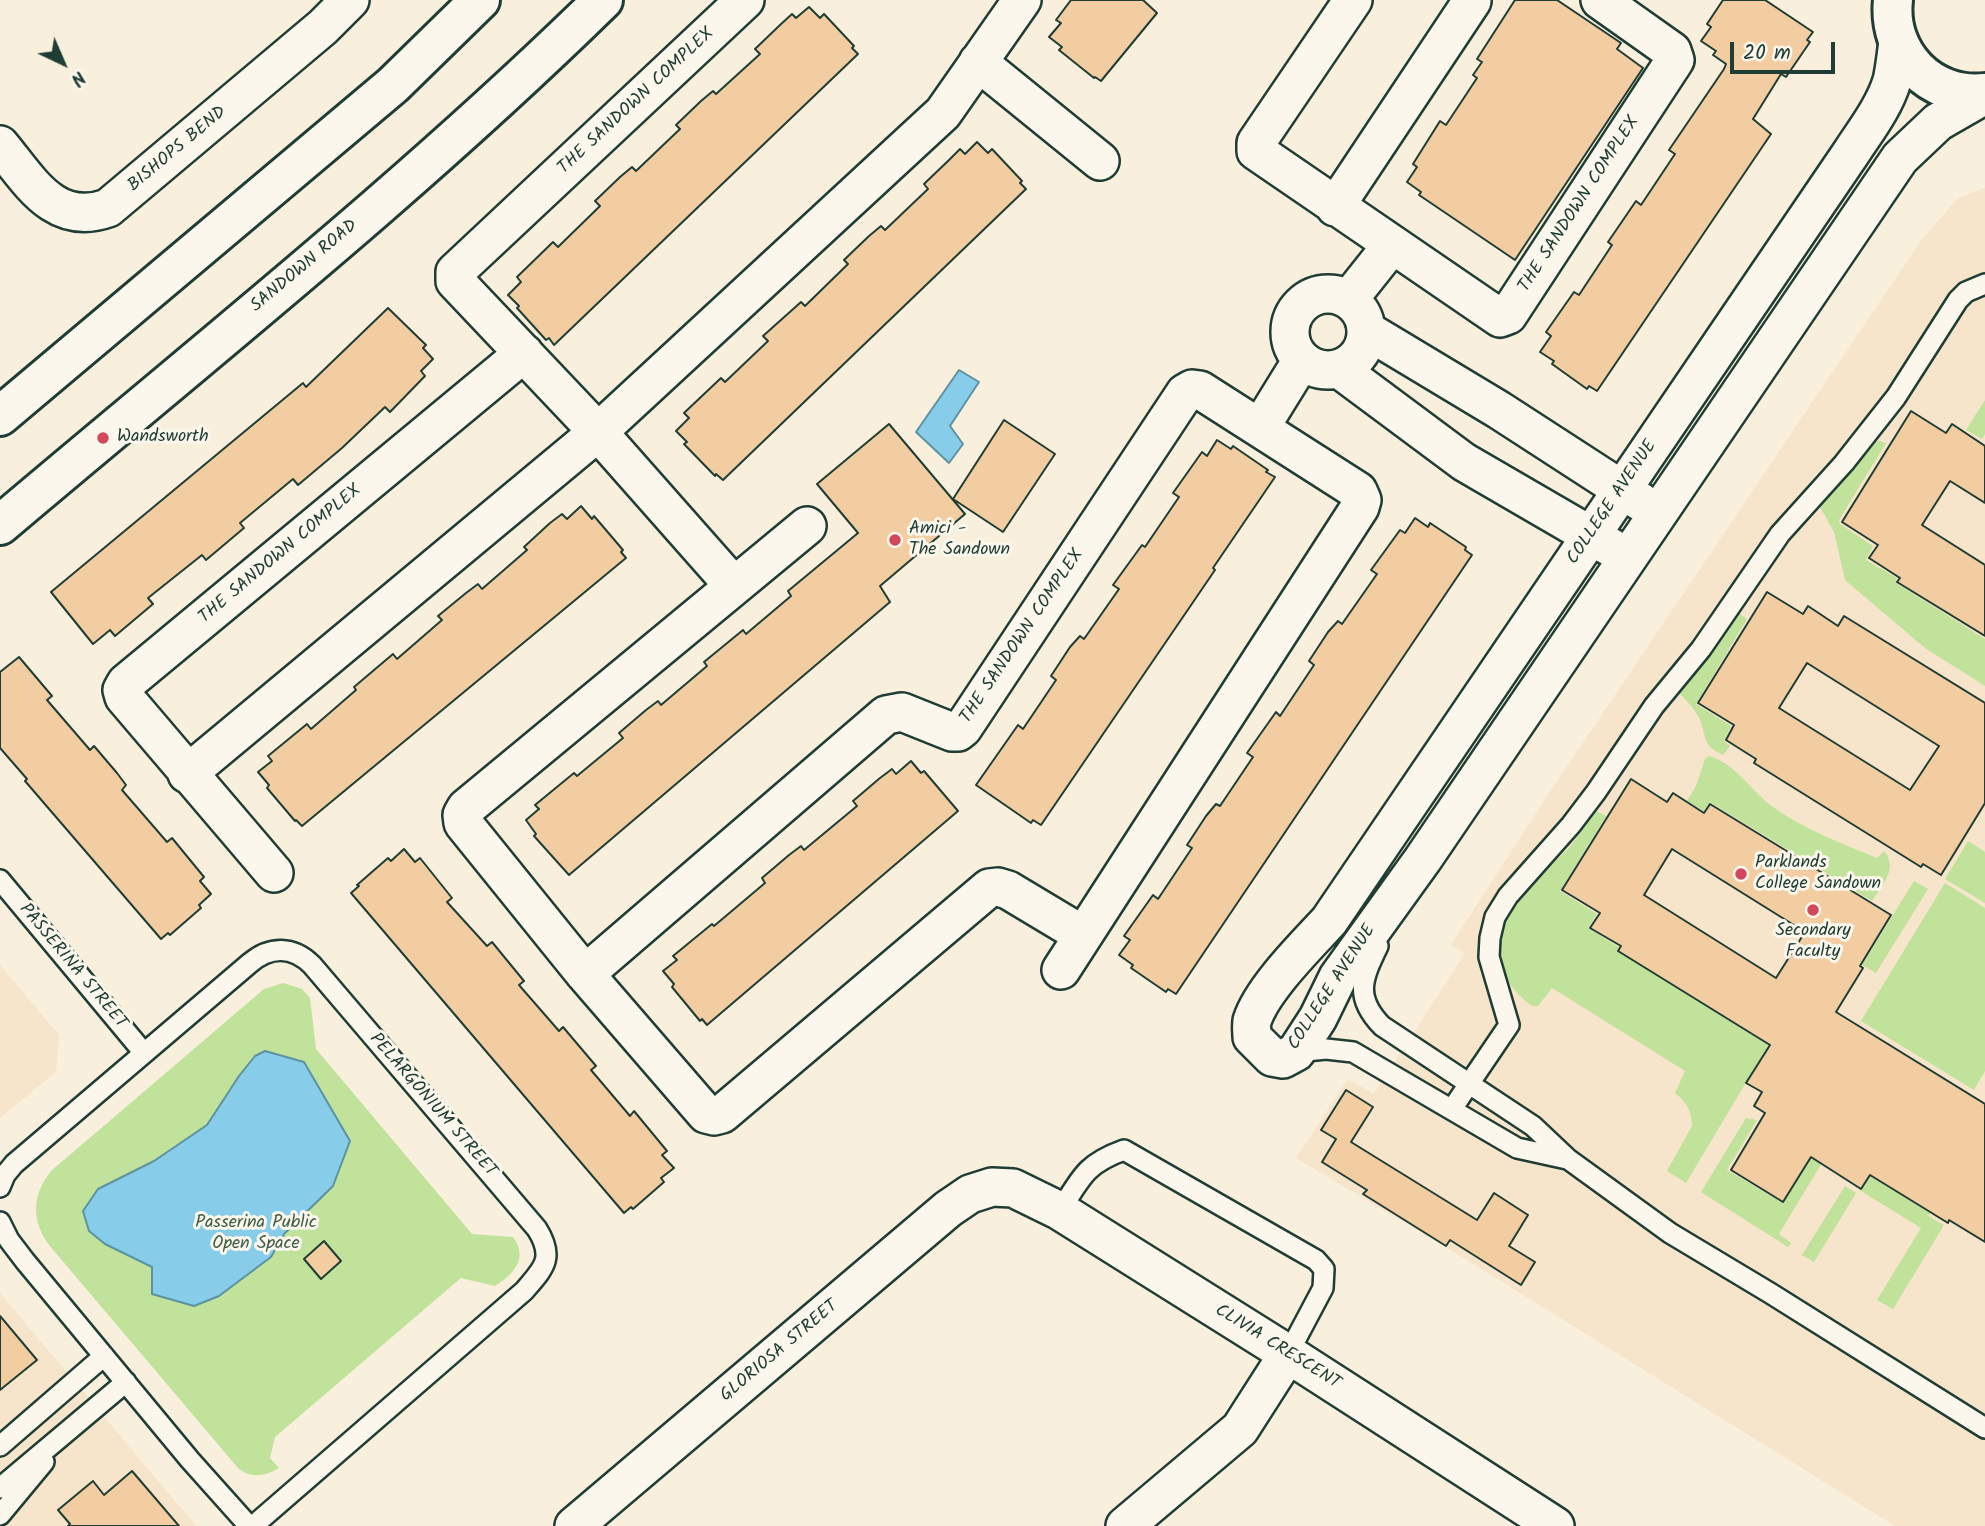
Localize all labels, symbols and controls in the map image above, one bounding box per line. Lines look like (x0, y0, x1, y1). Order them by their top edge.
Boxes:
street label: THE SANDOWN COMPLEX (554, 24, 720, 180)
north arrow (28, 28, 98, 98)
scale bar (1733, 28, 1838, 72)
text: 20 m (1743, 37, 1791, 70)
text: N (63, 63, 92, 93)
street label: BISHOPS BEND (124, 103, 232, 197)
street label: THE SANDOWN COMPLEX (1515, 113, 1645, 297)
street label: SANDOWN ROAD (247, 216, 363, 318)
place label: Wandsworth (117, 427, 209, 449)
marker: Wandsworth (95, 430, 111, 446)
street label: COLLEGE AVENUE (1563, 437, 1663, 569)
street label: THE SANDOWN COMPLEX (195, 481, 367, 629)
place label: Amici - The Sandown (909, 519, 1010, 562)
marker: Amici - The Sandown (887, 532, 903, 548)
street label: THE SANDOWN COMPLEX (957, 546, 1089, 728)
place label: Parklands College Sandown (1755, 853, 1881, 896)
marker: Parklands College Sandown (1733, 866, 1749, 882)
street label: PASSERINA STREET (13, 900, 131, 1034)
marker: Secondary Faculty (1805, 902, 1821, 918)
street label: COLLEGE AVENUE (1284, 921, 1382, 1055)
place label: Secondary Faculty (1775, 921, 1851, 964)
street label: PELARGONIUM STREET (364, 1029, 500, 1183)
park label: Passerina Public Open Space (195, 1213, 317, 1256)
street label: GLORIOSA STREET (717, 1296, 843, 1408)
street label: CLIVIA CRESCENT (1210, 1301, 1344, 1395)

